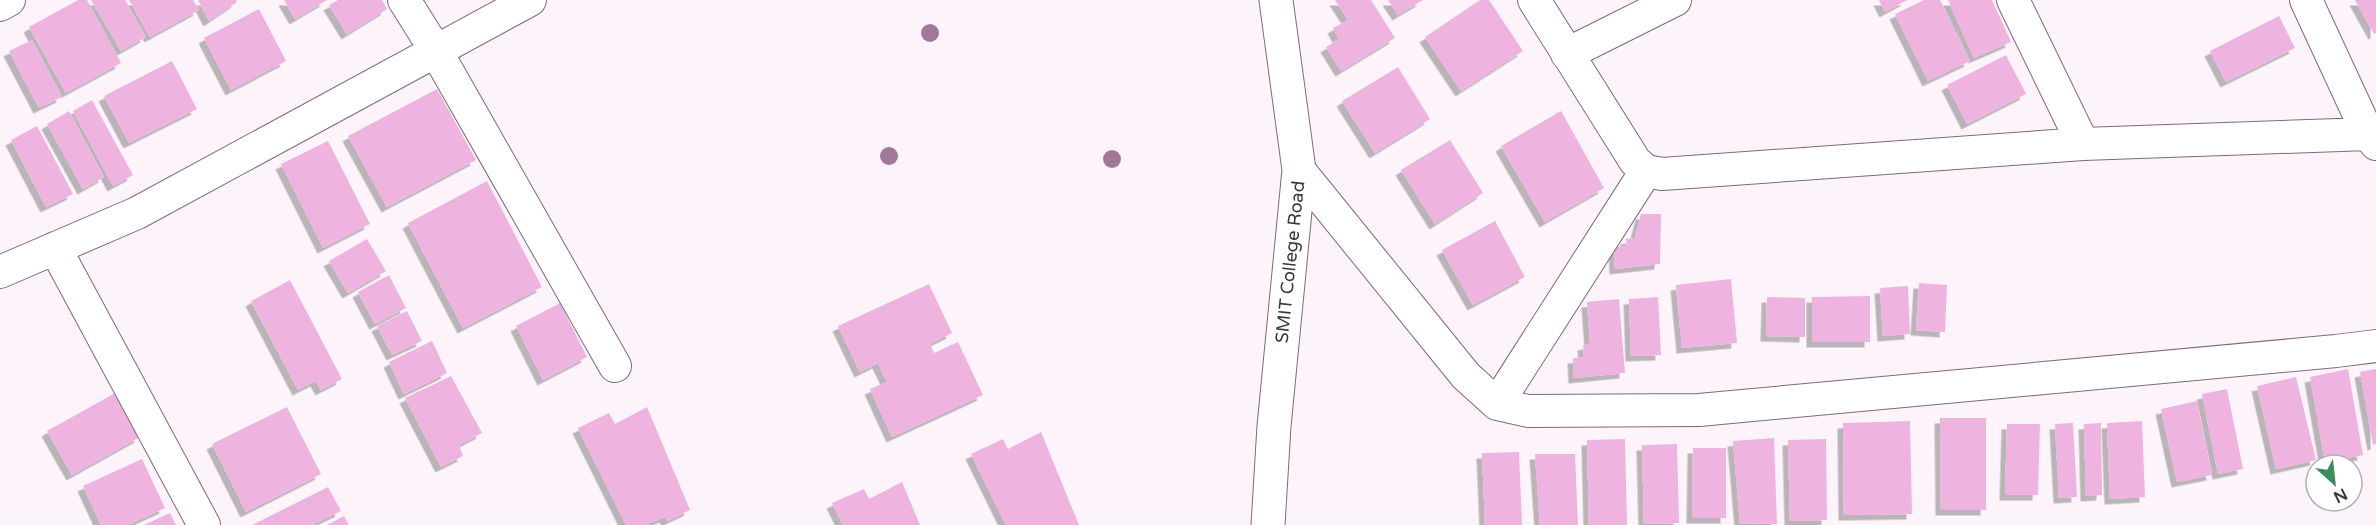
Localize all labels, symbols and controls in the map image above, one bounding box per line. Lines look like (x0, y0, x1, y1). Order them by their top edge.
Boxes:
street label: SMIT College Road (1271, 180, 1309, 344)
north arrow (2304, 453, 2364, 513)
text: N (2330, 484, 2351, 507)

